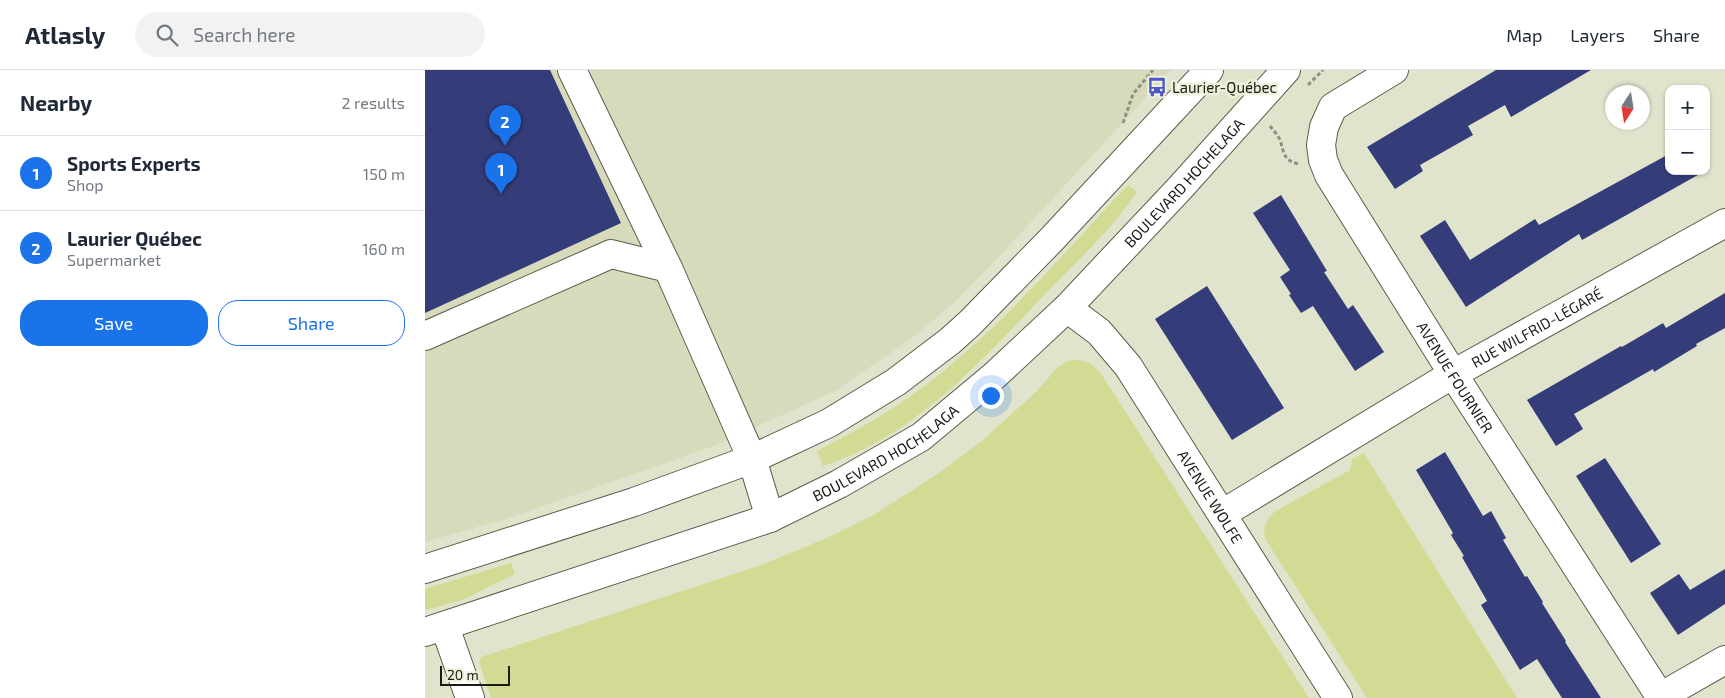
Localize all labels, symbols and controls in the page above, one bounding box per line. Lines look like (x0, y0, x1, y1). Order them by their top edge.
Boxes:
search box (135, 12, 485, 57)
text: Atlasly (25, 20, 105, 49)
icon: search (153, 21, 181, 49)
text: Search here (193, 23, 295, 46)
text: Map (1506, 24, 1542, 46)
text: Layers (1570, 24, 1625, 46)
text: Share (1653, 24, 1700, 46)
bus stop icon: Laurier-Québec (1146, 76, 1168, 98)
place label: Laurier-Québec (1172, 78, 1277, 97)
north arrow (1605, 85, 1650, 130)
map controls (1665, 85, 1710, 175)
button: + (1665, 85, 1710, 130)
text: Nearby (20, 90, 92, 115)
text: 2 results (342, 93, 405, 112)
pin: 2 (489, 105, 521, 146)
street label: BOULEVARD HOCHELAGA (1120, 114, 1248, 251)
button: − (1665, 130, 1710, 175)
text: Sports Experts (67, 152, 201, 175)
pin: 1 (485, 153, 517, 194)
text: 1 (33, 164, 39, 183)
text: 150 m (363, 164, 405, 183)
text: Shop (67, 175, 104, 194)
text: Laurier Québec (67, 227, 202, 250)
text: 2 (31, 239, 41, 258)
text: 160 m (362, 239, 405, 258)
text: Supermarket (67, 250, 161, 269)
street label: RUE WILFRID-LÉGARÉ (1468, 284, 1606, 371)
button: Save (20, 300, 208, 346)
button: Share (218, 300, 405, 346)
street label: AVENUE FOURNIER (1413, 318, 1497, 436)
your location (978, 383, 1004, 409)
street label: BOULEVARD HOCHELAGA (809, 400, 962, 505)
street label: AVENUE WOLFE (1174, 446, 1247, 546)
scale bar (440, 663, 510, 686)
text: 20 m (447, 666, 479, 683)

